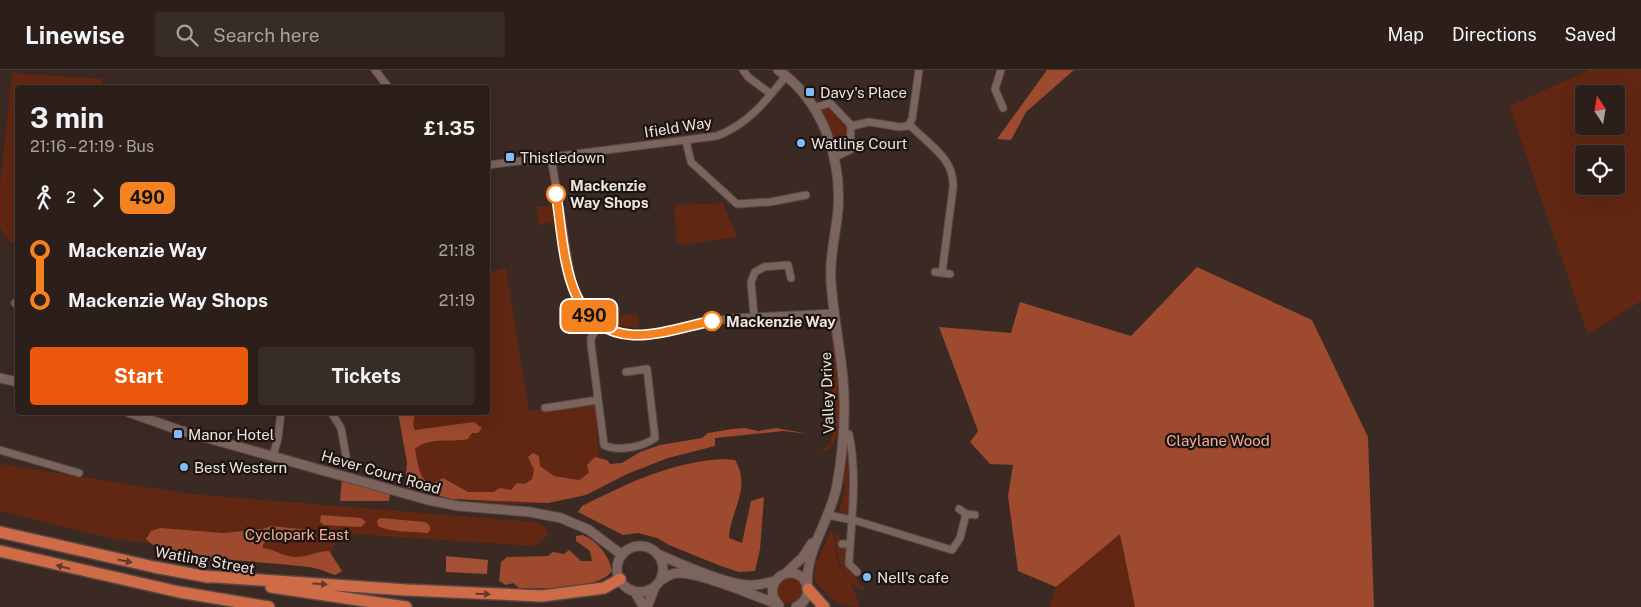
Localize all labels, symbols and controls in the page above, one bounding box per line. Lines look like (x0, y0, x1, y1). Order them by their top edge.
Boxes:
search box (155, 12, 505, 57)
text: Linewise (25, 21, 125, 49)
icon: search (173, 21, 201, 49)
text: Search here (213, 24, 320, 46)
text: Map (1387, 24, 1424, 45)
text: Directions (1452, 24, 1537, 45)
text: Saved (1565, 24, 1616, 45)
place label: Davy's Place (820, 84, 907, 101)
north arrow (1575, 85, 1625, 135)
map controls (1575, 85, 1625, 195)
marker: Davy's Place (804, 86, 816, 98)
text: 3 min (30, 101, 104, 134)
street label: Ifield Way (643, 113, 713, 141)
text: £1.35 (424, 117, 475, 139)
place label: Watling Court (811, 135, 908, 152)
text: 21:16 – 21:19 · Bus (30, 137, 154, 156)
marker: Watling Court (795, 137, 807, 149)
button: locate (1575, 145, 1625, 195)
place label: Thistledown (520, 149, 605, 166)
marker: Thistledown (504, 151, 516, 163)
place label: Mackenzie Way Shops (570, 177, 649, 211)
icon: walk (30, 184, 58, 212)
icon: forward (84, 184, 112, 212)
marker: Mackenzie Way Shops (546, 184, 566, 204)
text: 490 (130, 187, 165, 208)
text: 2 (66, 188, 76, 207)
text: Mackenzie Way (68, 239, 207, 261)
text: 21:18 (438, 241, 475, 260)
text: Mackenzie Way Shops (68, 289, 268, 311)
text: 21:19 (439, 291, 475, 310)
line badge: 490 (560, 300, 618, 332)
text: 490 (571, 305, 607, 326)
marker: Mackenzie Way (702, 311, 722, 331)
place label: Mackenzie Way (726, 313, 836, 330)
button: Start (30, 347, 248, 405)
button: Tickets (258, 347, 475, 405)
street label: Valley Drive (817, 352, 837, 434)
place label: Manor Hotel (188, 426, 274, 443)
marker: Manor Hotel (172, 428, 184, 440)
park label: Claylane Wood (1166, 432, 1270, 449)
street label: Hever Court Road (319, 447, 443, 497)
place label: Best Western (194, 459, 287, 476)
marker: Best Western (178, 461, 190, 473)
park label: Cyclopark East (245, 526, 349, 543)
street label: Watling Street (154, 543, 256, 577)
one-way arrow (117, 557, 132, 565)
one-way arrow (56, 563, 71, 571)
place label: Nell's cafe (877, 569, 949, 586)
marker: Nell's cafe (861, 571, 873, 583)
one-way arrow (313, 581, 329, 589)
one-way arrow (475, 590, 491, 598)

